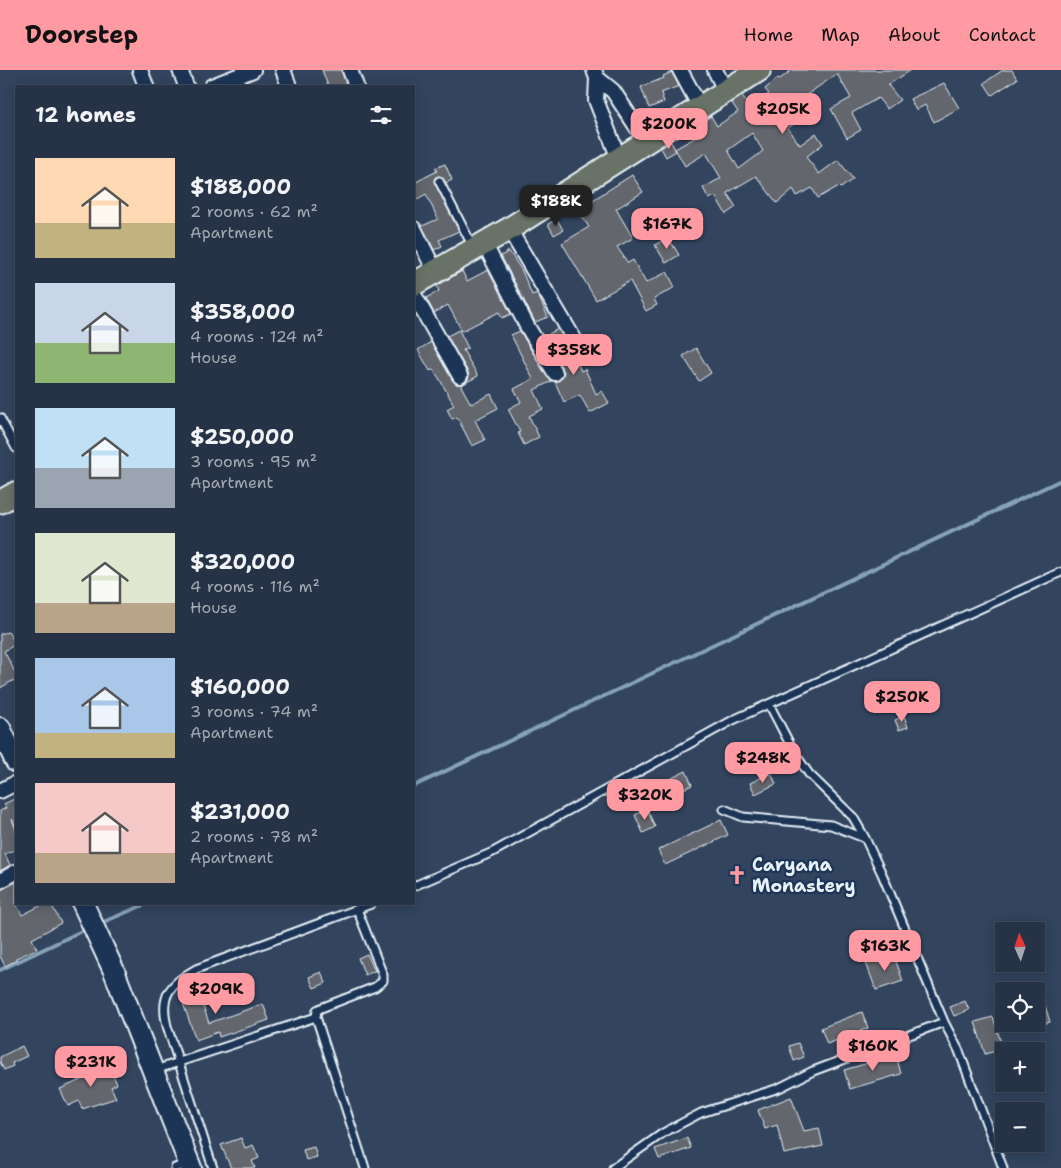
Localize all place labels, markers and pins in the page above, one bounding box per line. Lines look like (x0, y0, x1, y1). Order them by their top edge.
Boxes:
pin: $205K (748, 92, 818, 135)
pin: $200K (634, 108, 704, 150)
pin: $188K (521, 184, 591, 227)
pin: $167K (632, 208, 702, 250)
pin: $358K (539, 334, 609, 376)
pin: $250K (867, 680, 937, 723)
pin: $248K (728, 742, 798, 784)
pin: $320K (610, 778, 680, 821)
place label: Caryana Monastery (752, 853, 855, 898)
church icon: Caryana Monastery (726, 864, 748, 886)
pin: $163K (850, 930, 920, 972)
pin: $209K (181, 972, 251, 1015)
pin: $160K (838, 1030, 908, 1072)
pin: $231K (56, 1046, 126, 1088)

